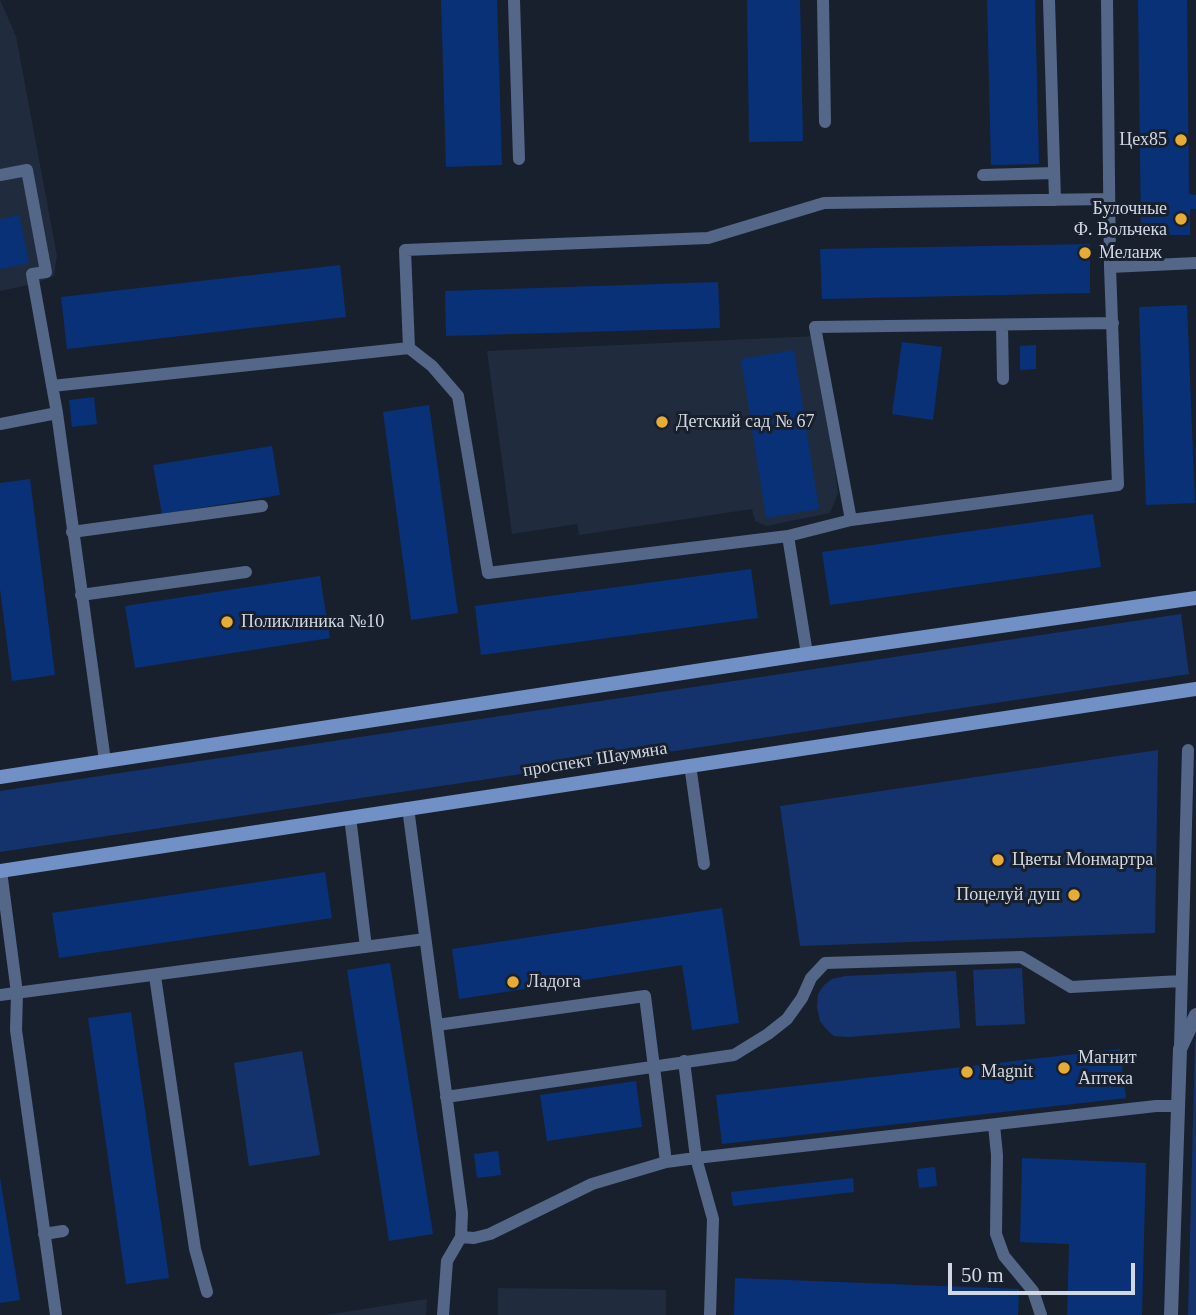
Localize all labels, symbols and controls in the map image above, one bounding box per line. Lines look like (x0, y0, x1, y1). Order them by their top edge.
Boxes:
place label: Цех85 (1119, 129, 1167, 151)
marker: Цех85 (1173, 132, 1189, 148)
place label: Булочные Ф. Вольчека (1074, 198, 1167, 241)
marker: Булочные Ф. Вольчека (1173, 211, 1189, 227)
place label: Меланж (1099, 242, 1162, 264)
marker: Меланж (1077, 245, 1093, 261)
place label: Детский сад № 67 (676, 411, 815, 433)
marker: Детский сад № 67 (654, 414, 670, 430)
place label: Поликлиника №10 (241, 611, 384, 633)
marker: Поликлиника №10 (219, 614, 235, 630)
street label: проспект Шаумяна (521, 738, 669, 782)
place label: Цветы Монмартра (1012, 849, 1153, 871)
marker: Цветы Монмартра (990, 852, 1006, 868)
place label: Поцелуй душ (956, 884, 1060, 906)
marker: Поцелуй душ (1066, 887, 1082, 903)
place label: Ладога (527, 971, 581, 993)
marker: Ладога (505, 974, 521, 990)
place label: Магнит Аптека (1078, 1047, 1137, 1090)
marker: Магнит Аптека (1056, 1060, 1072, 1076)
place label: Magnit (981, 1061, 1033, 1083)
marker: Magnit (959, 1064, 975, 1080)
scale bar (951, 1248, 1138, 1292)
text: 50 m (961, 1263, 1004, 1287)

